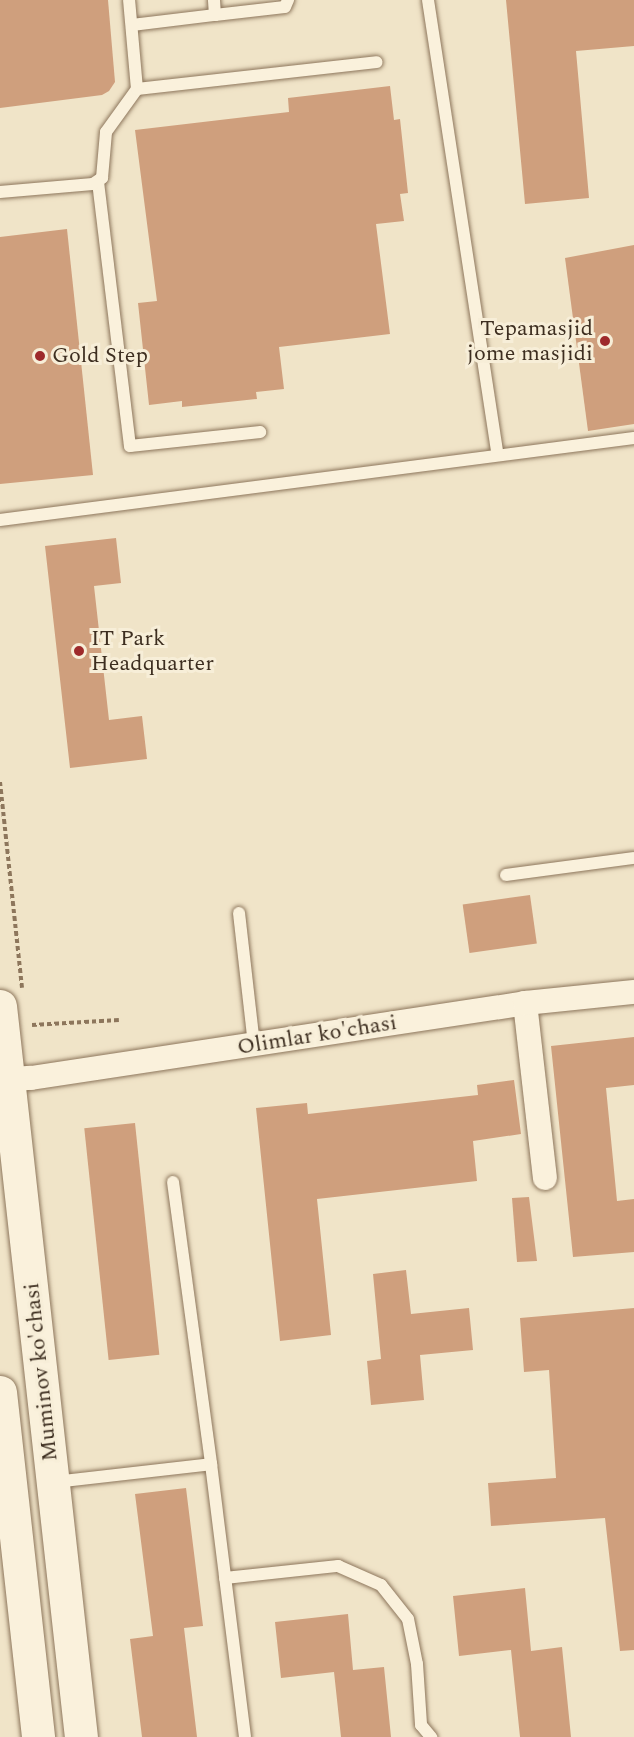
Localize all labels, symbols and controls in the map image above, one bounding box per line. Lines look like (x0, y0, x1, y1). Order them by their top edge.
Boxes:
place label: Tepamasjid jome masjidi (467, 315, 593, 366)
marker: Tepamasjid jome masjidi (598, 334, 612, 348)
place label: Gold Step (52, 343, 148, 369)
marker: Gold Step (33, 349, 47, 363)
place label: IT Park Headquarter (91, 625, 214, 676)
marker: IT Park Headquarter (72, 644, 86, 658)
street label: Olimlar ko'chasi (235, 1009, 399, 1061)
street label: Muminov ko'chasi (18, 1281, 64, 1463)

